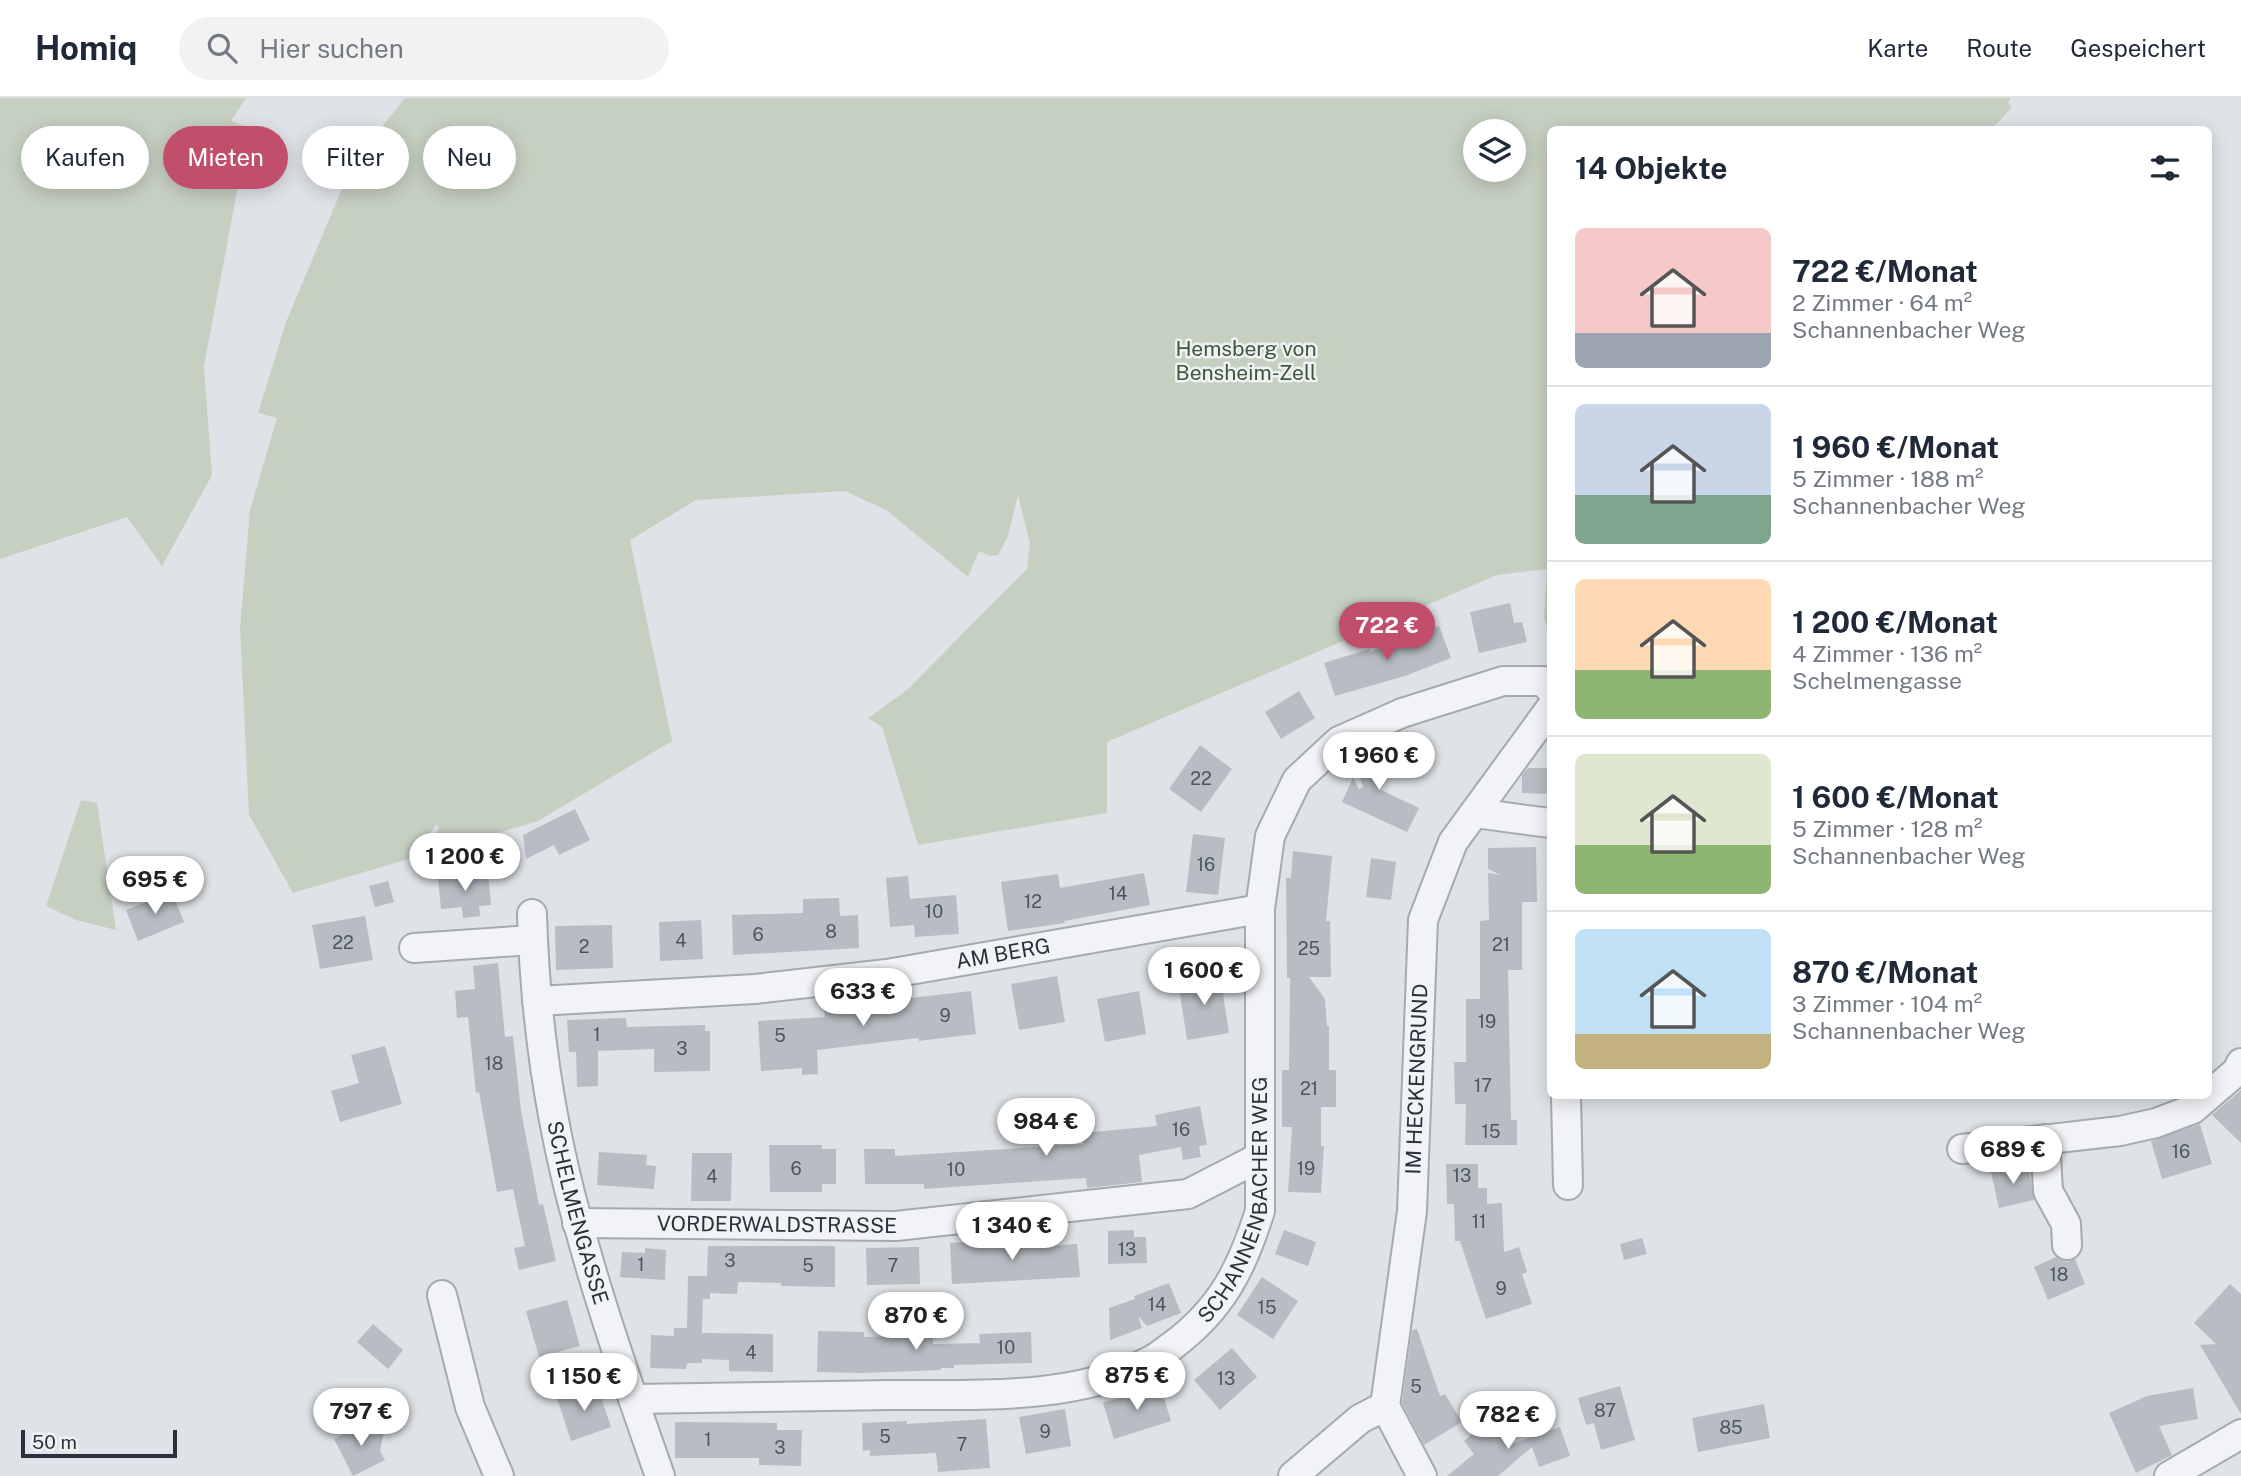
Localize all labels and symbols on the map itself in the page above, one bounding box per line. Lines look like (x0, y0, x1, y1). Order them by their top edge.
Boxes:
park label: Hemsberg von Bensheim-Zell (1175, 336, 1317, 385)
pin: 722 € (1338, 602, 1436, 662)
pin: 1 960 € (1314, 732, 1444, 792)
house number: 22 (1190, 768, 1212, 789)
pin: 1 200 € (400, 834, 530, 893)
house number: 16 (1197, 854, 1215, 875)
pin: 695 € (106, 856, 204, 916)
house number: 14 (1109, 883, 1127, 904)
house number: 12 (1024, 891, 1042, 912)
house number: 10 (925, 901, 943, 922)
house number: 8 (825, 921, 837, 942)
house number: 6 (752, 924, 764, 945)
house number: 4 (675, 930, 687, 951)
house number: 22 (332, 932, 354, 953)
street label: AM BERG (954, 933, 1052, 974)
house number: 21 (1492, 934, 1510, 955)
house number: 2 (579, 936, 589, 957)
house number: 25 (1298, 938, 1320, 959)
pin: 1 600 € (1139, 948, 1269, 1007)
pin: 633 € (814, 968, 912, 1028)
street label: IM HECKENGRUND (1400, 983, 1433, 1175)
house number: 9 (939, 1005, 951, 1026)
house number: 19 (1478, 1011, 1496, 1032)
house number: 1 (593, 1024, 601, 1045)
house number: 5 (774, 1025, 786, 1046)
house number: 3 (676, 1038, 688, 1059)
house number: 18 (485, 1053, 503, 1074)
house number: 17 (1474, 1075, 1492, 1096)
street label: SCHANNENBACHER WEG (1192, 1076, 1272, 1328)
house number: 21 (1300, 1078, 1318, 1099)
pin: 984 € (997, 1098, 1095, 1158)
street label: SCHELMENGASSE (542, 1119, 614, 1307)
house number: 16 (1172, 1119, 1190, 1140)
house number: 15 (1482, 1121, 1500, 1142)
pin: 689 € (1964, 1126, 2062, 1186)
house number: 16 (2172, 1141, 2190, 1162)
house number: 6 (790, 1158, 802, 1179)
house number: 19 (1297, 1158, 1315, 1179)
house number: 10 (947, 1159, 965, 1180)
house number: 13 (1453, 1165, 1471, 1186)
house number: 4 (706, 1166, 718, 1187)
pin: 1 340 € (947, 1202, 1077, 1262)
street label: VORDERWALDSTRASSE (657, 1211, 897, 1238)
house number: 11 (1472, 1211, 1486, 1232)
house number: 13 (1118, 1239, 1136, 1260)
house number: 3 (724, 1250, 736, 1271)
house number: 1 (637, 1254, 645, 1275)
house number: 5 (802, 1255, 814, 1276)
house number: 7 (888, 1255, 898, 1276)
house number: 18 (2050, 1264, 2068, 1285)
house number: 9 (1495, 1278, 1507, 1299)
pin: 870 € (867, 1292, 965, 1352)
house number: 14 (1148, 1294, 1166, 1315)
house number: 15 (1258, 1297, 1276, 1318)
house number: 10 (997, 1337, 1015, 1358)
house number: 4 (745, 1342, 757, 1363)
pin: 875 € (1088, 1352, 1186, 1412)
pin: 1 150 € (519, 1354, 649, 1413)
house number: 13 (1217, 1368, 1235, 1389)
house number: 5 (1410, 1376, 1422, 1397)
pin: 797 € (312, 1388, 410, 1448)
pin: 782 € (1459, 1392, 1557, 1451)
house number: 87 (1594, 1400, 1616, 1421)
house number: 85 (1719, 1417, 1743, 1438)
house number: 9 (1039, 1421, 1051, 1442)
house number: 5 (879, 1426, 891, 1447)
scale bar (21, 1427, 177, 1459)
house number: 1 (704, 1429, 712, 1450)
house number: 7 (957, 1434, 967, 1455)
house number: 3 (774, 1437, 786, 1458)

